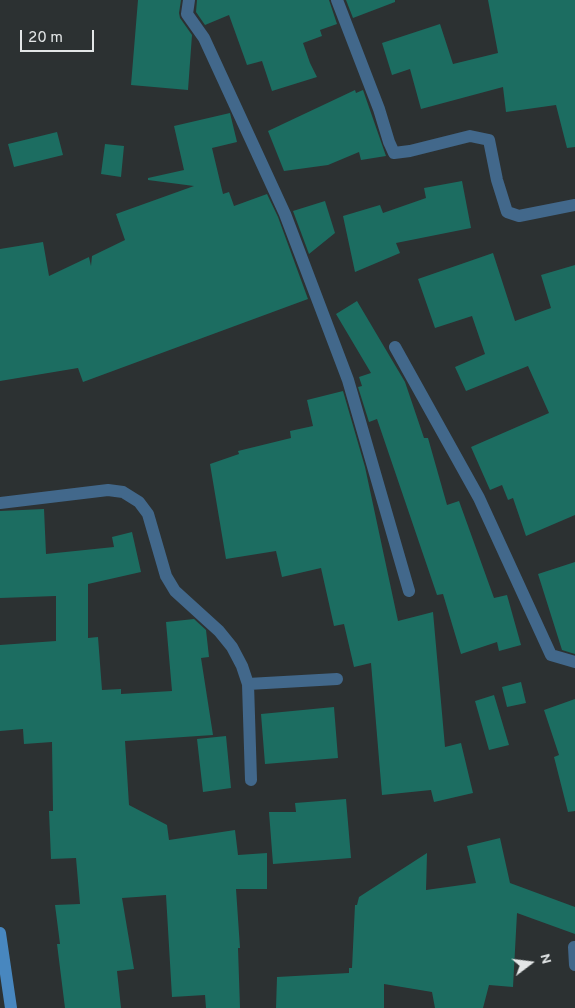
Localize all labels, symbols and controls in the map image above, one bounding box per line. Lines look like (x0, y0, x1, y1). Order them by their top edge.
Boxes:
scale bar (22, 20, 96, 52)
text: 20 m (28, 29, 63, 48)
north arrow (505, 938, 555, 988)
text: N (535, 952, 554, 966)

